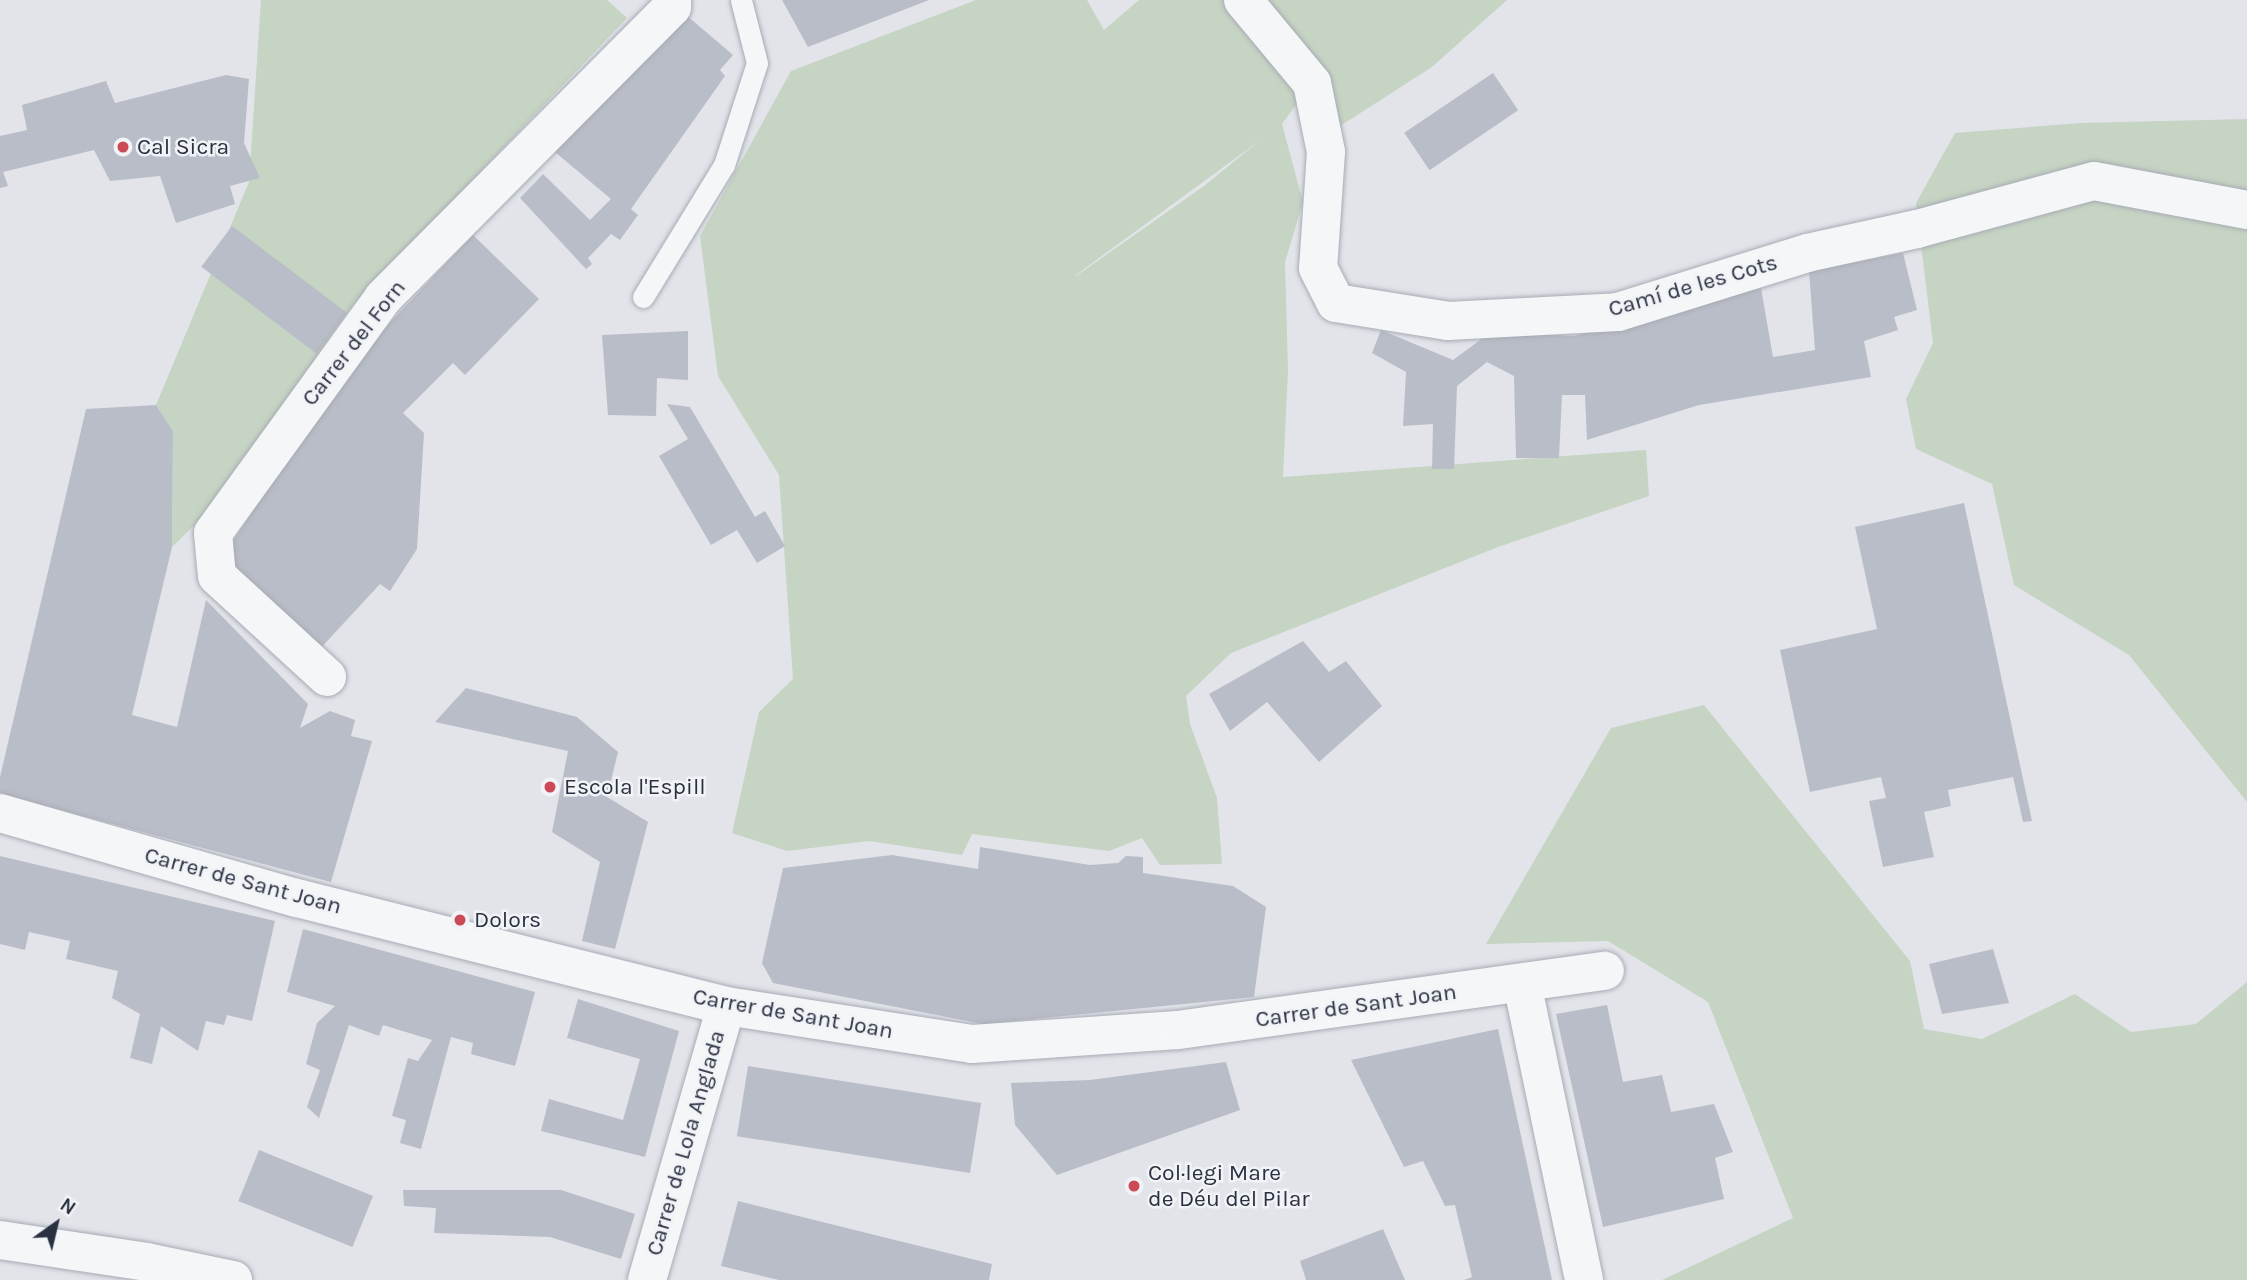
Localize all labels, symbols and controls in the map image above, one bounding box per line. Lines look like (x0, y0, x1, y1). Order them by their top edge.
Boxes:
place label: Cal Sicra (137, 133, 229, 161)
marker: Cal Sicra (115, 139, 131, 155)
street label: Camí de les Cots (1605, 249, 1781, 323)
street label: Carrer del Forn (296, 274, 412, 412)
place label: Escola l'Espill (564, 773, 706, 801)
marker: Escola l'Espill (542, 779, 558, 795)
street label: Carrer de Sant Joan (141, 841, 345, 921)
place label: Dolors (474, 906, 541, 934)
marker: Dolors (452, 912, 468, 928)
street label: Carrer de Sant Joan (1254, 978, 1458, 1034)
street label: Carrer de Sant Joan (691, 983, 895, 1045)
street label: Carrer de Lola Anglada (641, 1027, 731, 1259)
place label: Col·legi Mare de Déu del Pilar (1148, 1159, 1310, 1213)
marker: Col·legi Mare de Déu del Pilar (1126, 1178, 1142, 1194)
north arrow (21, 1189, 91, 1259)
text: N (56, 1194, 80, 1220)

